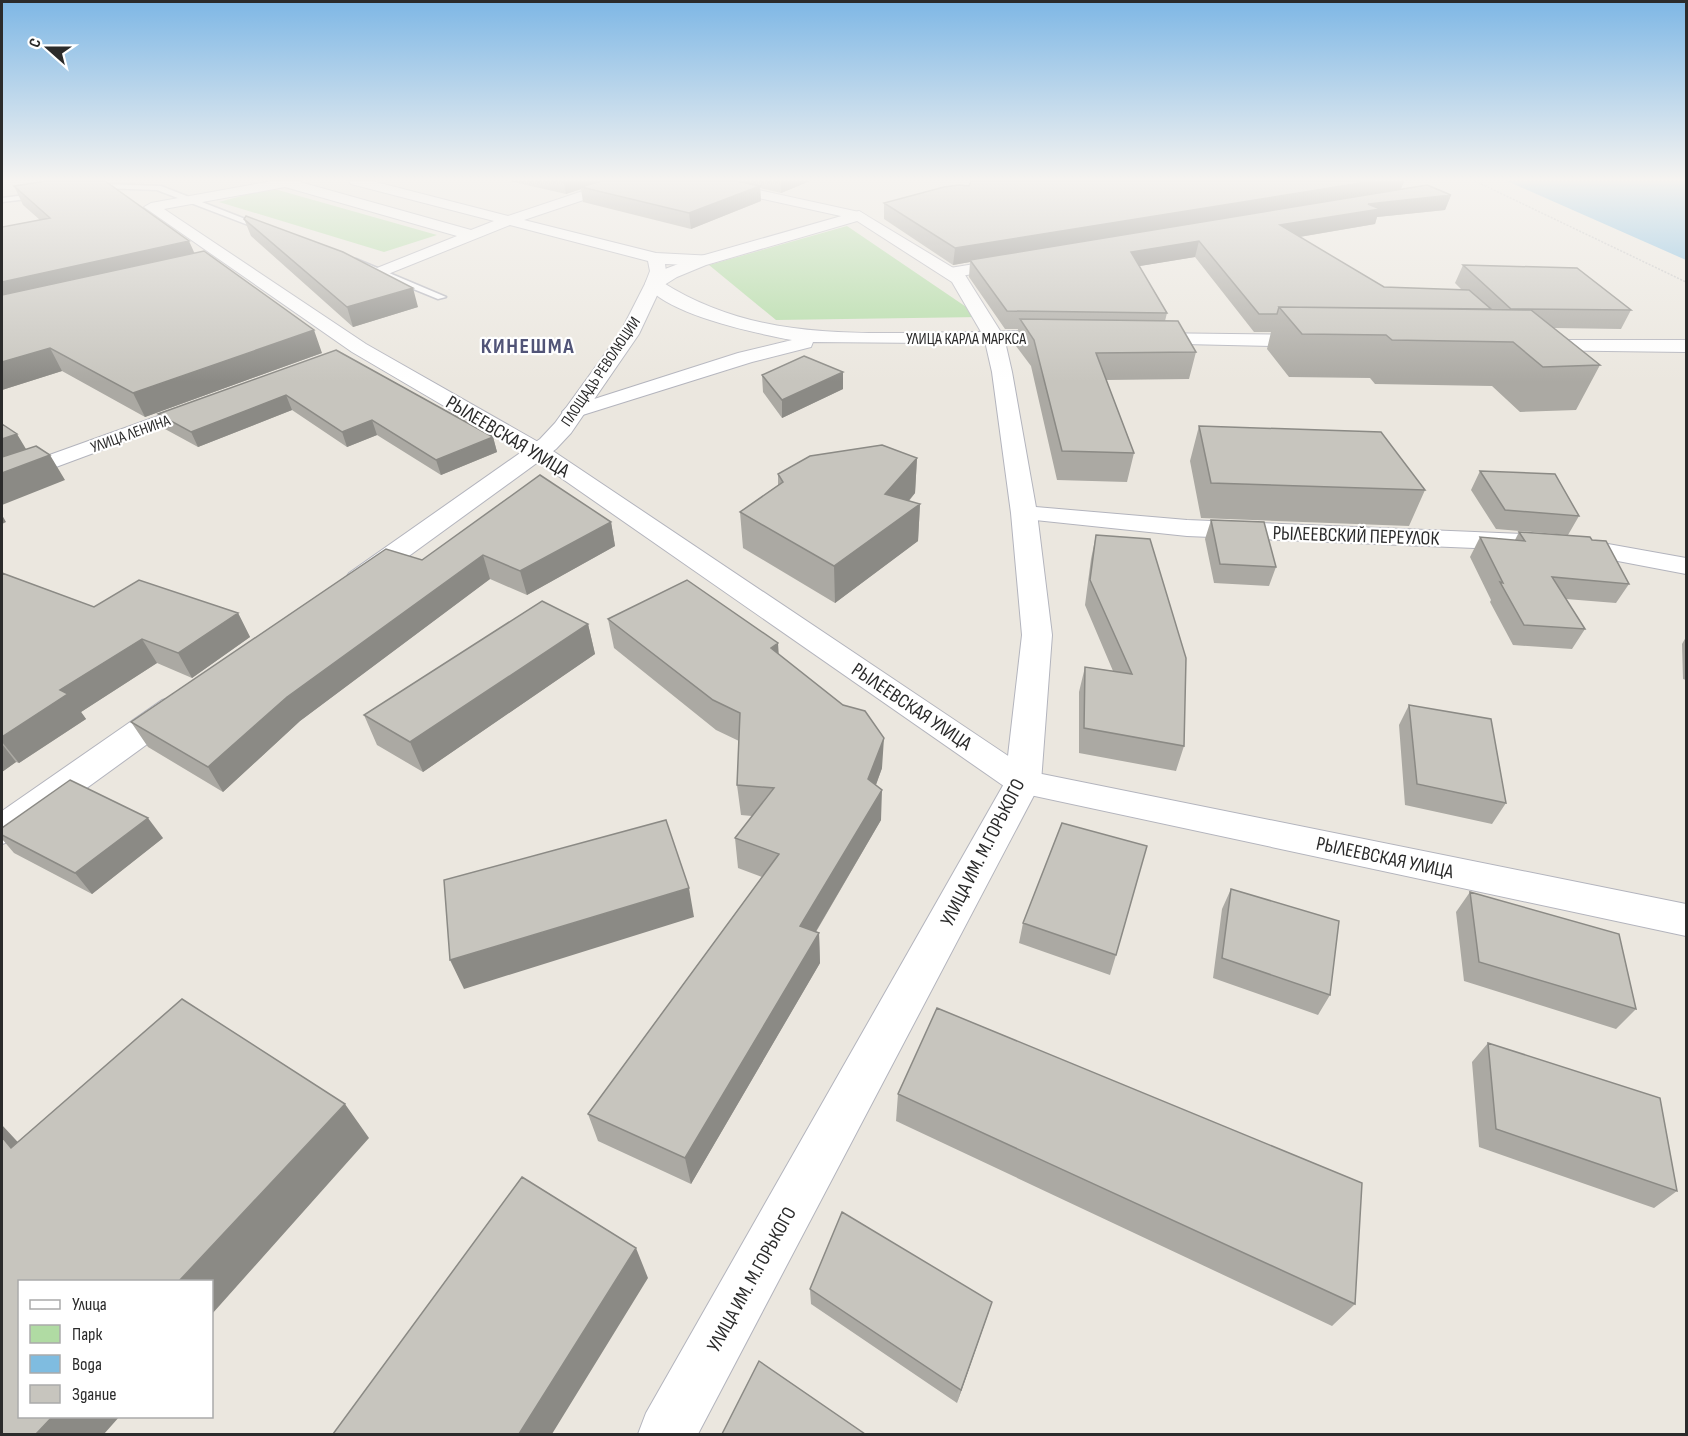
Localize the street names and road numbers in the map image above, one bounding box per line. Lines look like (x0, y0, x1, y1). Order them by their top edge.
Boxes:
street label: ПЛОЩАДЬ РЕВОЛЮЦИИ (558, 313, 645, 430)
street label: УЛИЦА КАРЛА МАРКСА (906, 330, 1026, 349)
street label: РЫЛЕЕВСКАЯ УЛИЦА (441, 391, 574, 483)
street label: УЛИЦА ЛЕНИНА (88, 411, 173, 458)
street label: РЫЛЕЕВСКИЙ ПЕРЕУЛОК (1272, 521, 1440, 551)
street label: РЫЛЕЕВСКАЯ УЛИЦА (847, 658, 976, 756)
street label: УЛИЦА ИМ. М.ГОРЬКОГО (935, 775, 1030, 930)
street label: РЫЛЕЕВСКАЯ УЛИЦА (1314, 832, 1456, 884)
street label: УЛИЦА ИМ. М.ГОРЬКОГО (702, 1203, 802, 1356)

